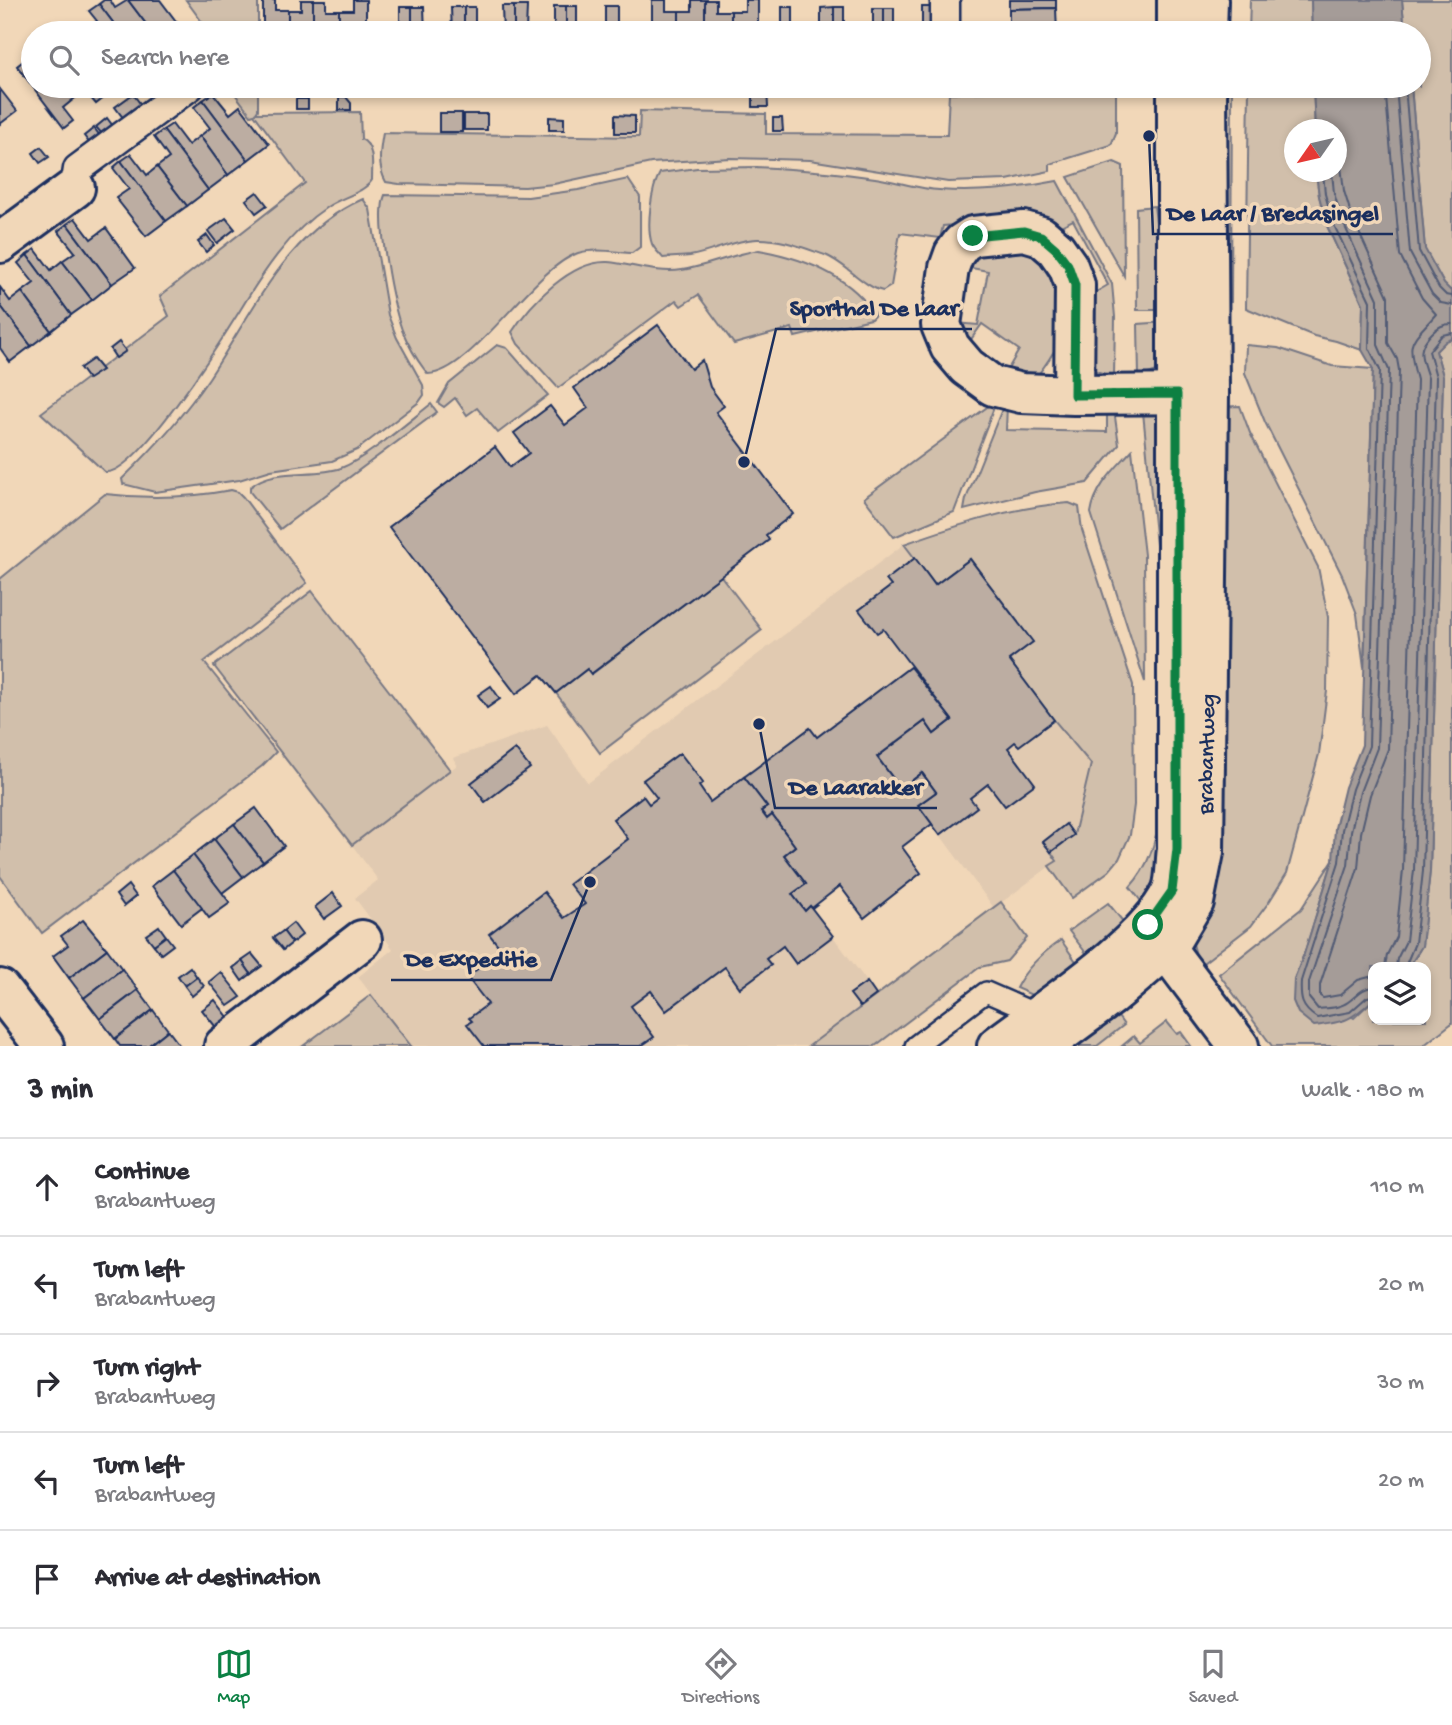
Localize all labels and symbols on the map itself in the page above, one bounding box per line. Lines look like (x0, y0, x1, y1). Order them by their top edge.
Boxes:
north arrow (1284, 119, 1347, 182)
callout: De Laar / Bredasingel (1153, 189, 1393, 234)
text: De Laar / Bredasingel (1165, 201, 1379, 230)
route end (957, 220, 988, 251)
callout: Sporthal De Laar (776, 284, 972, 329)
text: Sporthal De Laar (790, 296, 961, 325)
street label: Brabantweg (1194, 693, 1223, 816)
callout: De Laarakker (775, 763, 937, 808)
text: De Laarakker (787, 775, 925, 804)
route start (1132, 909, 1163, 940)
callout: De Expeditie (391, 935, 551, 980)
text: De Expeditie (403, 947, 539, 976)

